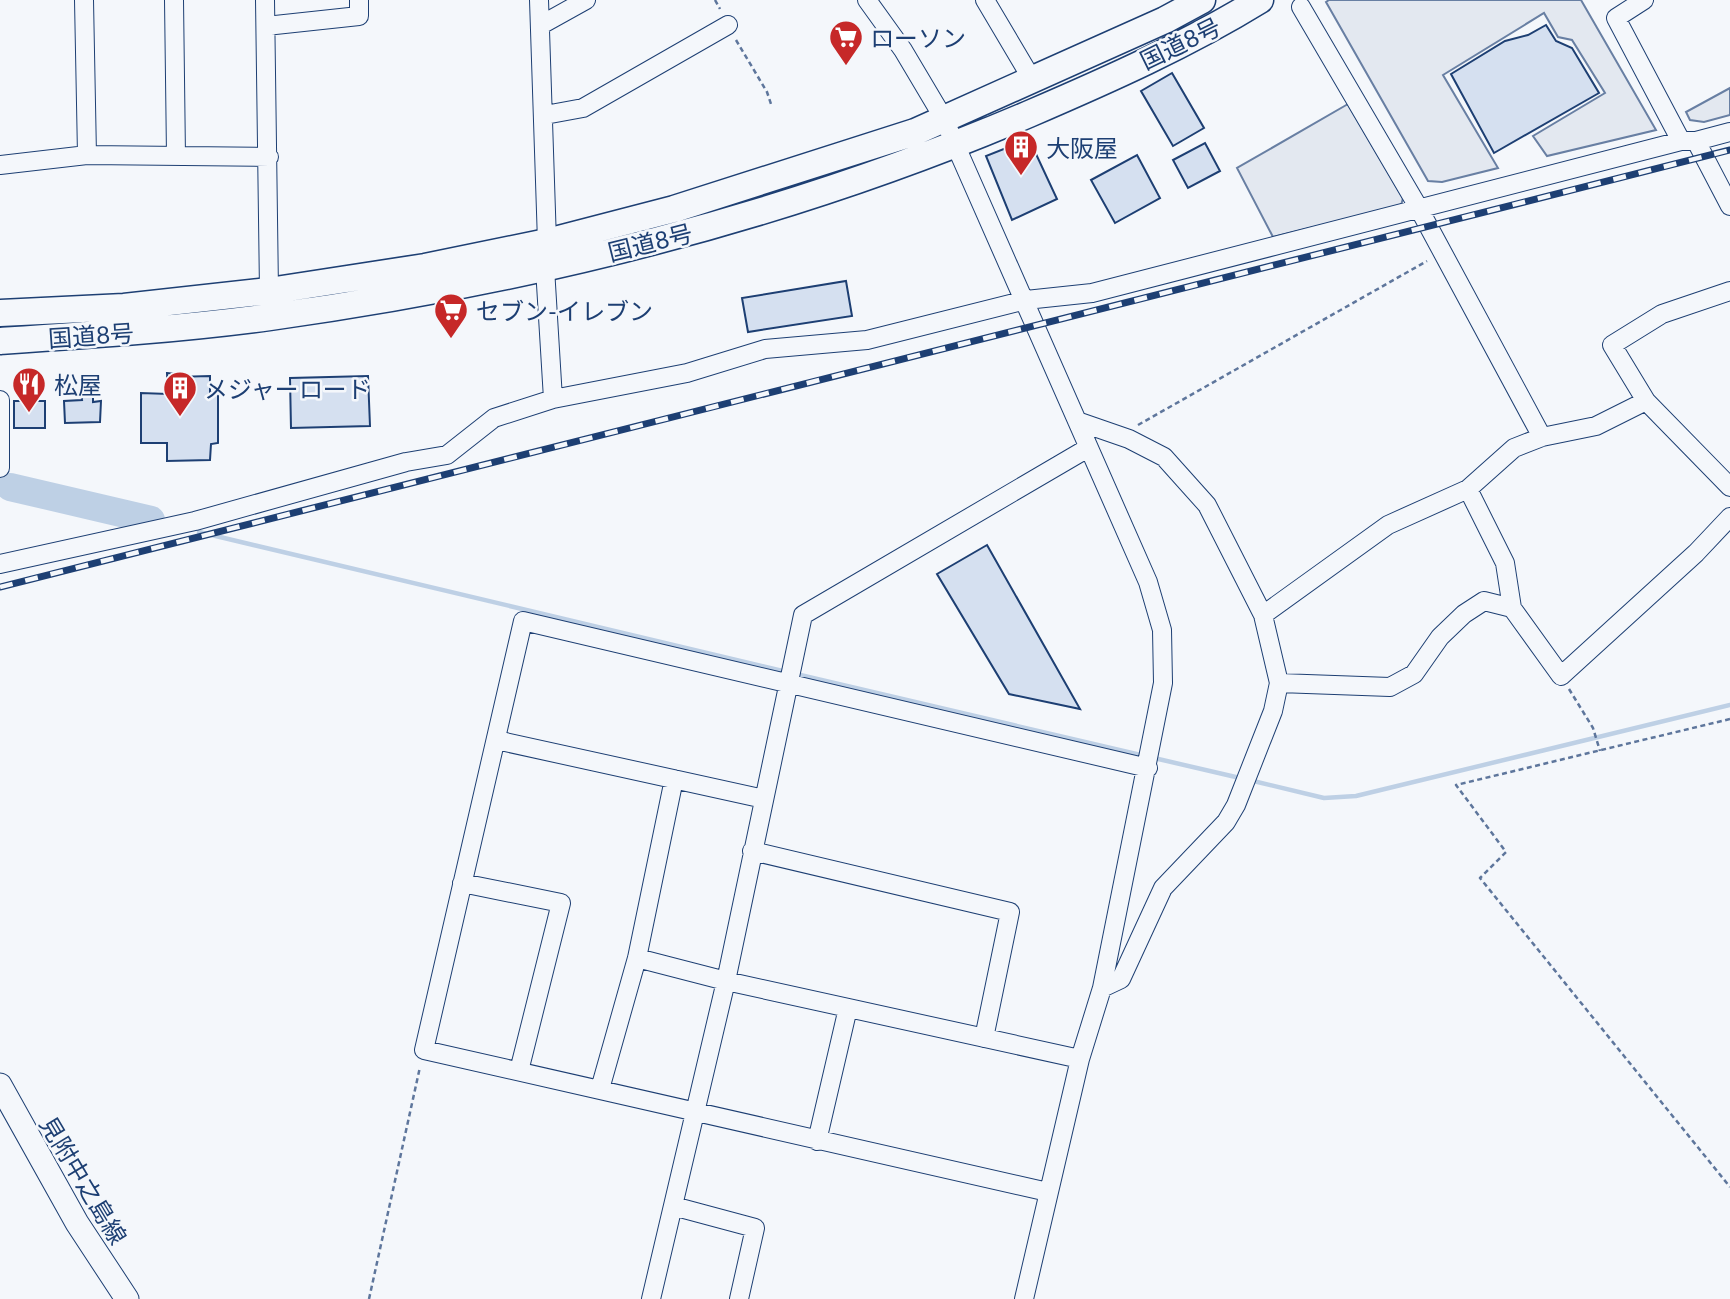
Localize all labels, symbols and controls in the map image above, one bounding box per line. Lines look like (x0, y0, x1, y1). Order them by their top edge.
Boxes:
street label: 国道8号 (1135, 11, 1225, 75)
supermarket icon: ローソン (827, 18, 865, 67)
place label: ローソン (870, 23, 966, 52)
building icon: 大阪屋 (1002, 128, 1040, 177)
place label: 大阪屋 (1046, 133, 1118, 162)
street label: 国道8号 (605, 218, 695, 266)
supermarket icon: セブン-イレブン (432, 291, 470, 340)
place label: セブン-イレブン (476, 296, 653, 325)
street label: 国道8号 (47, 318, 135, 352)
restaurant icon: 松屋 (10, 365, 48, 414)
building icon: メジャーロード (161, 369, 199, 418)
place label: 松屋 (54, 370, 102, 399)
place label: メジャーロード (204, 374, 371, 403)
street label: 見附中之島線 (34, 1111, 134, 1249)

